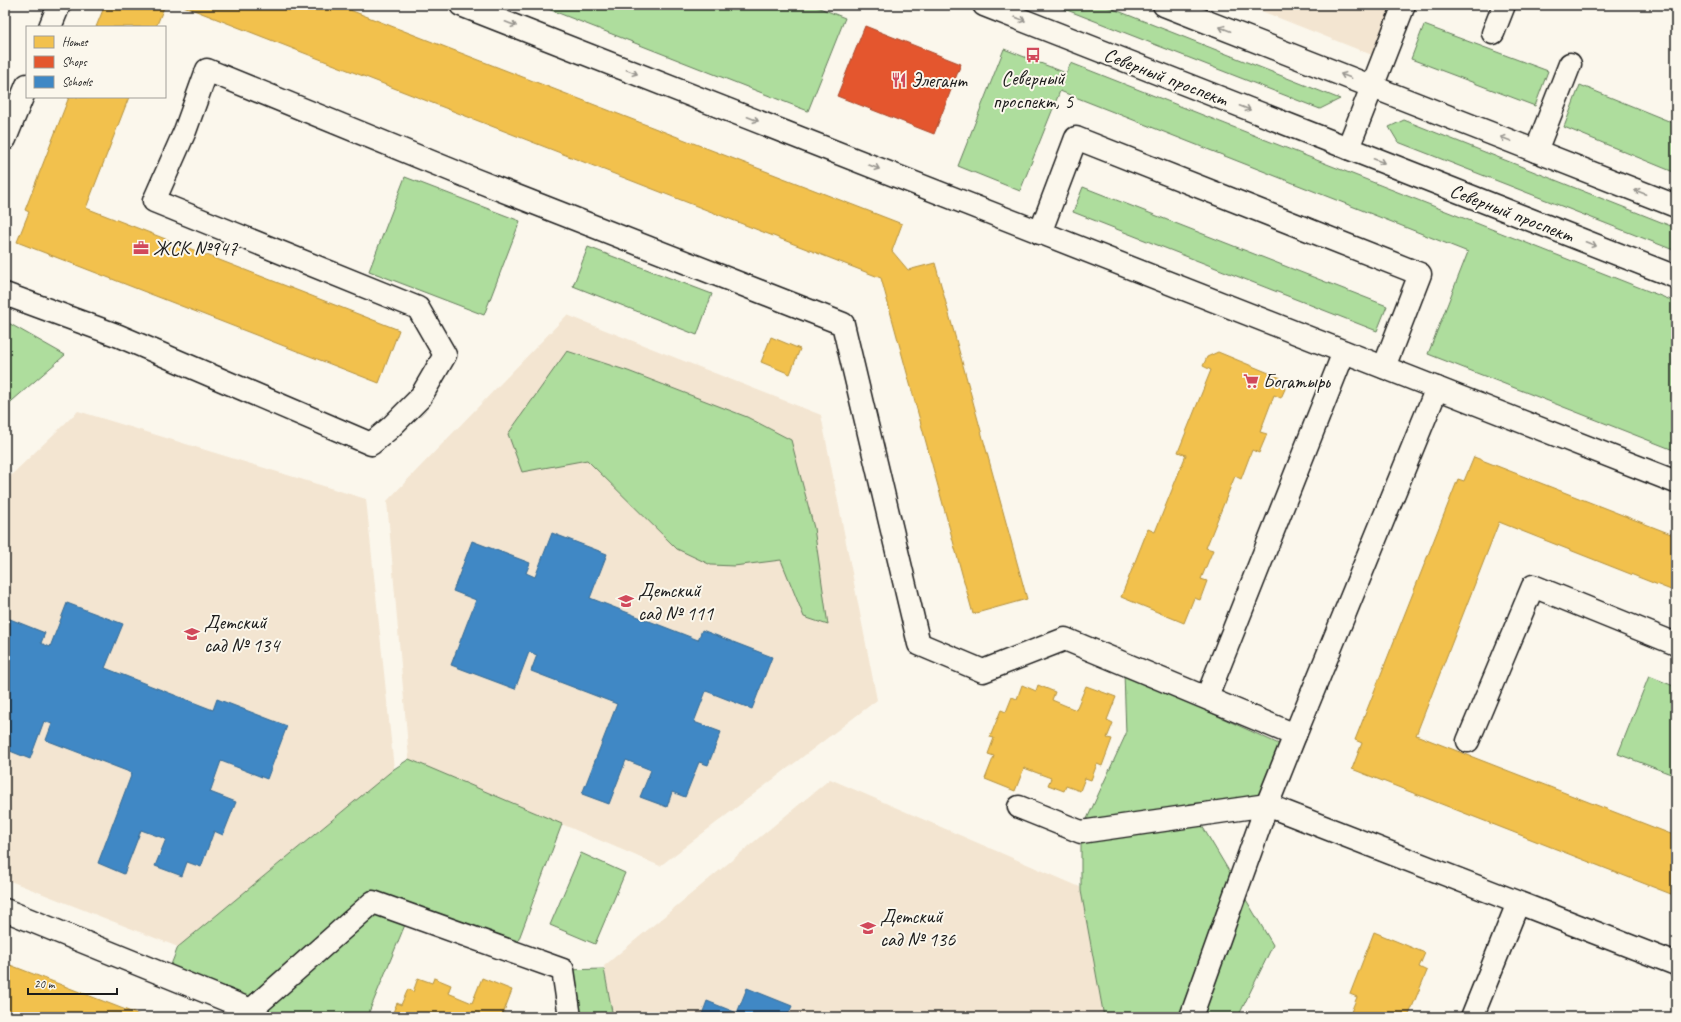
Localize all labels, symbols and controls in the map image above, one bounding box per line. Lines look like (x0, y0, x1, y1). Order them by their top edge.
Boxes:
one-way arrow (1013, 16, 1025, 24)
one-way arrow (504, 21, 516, 29)
one-way arrow (1219, 24, 1231, 32)
legend (26, 26, 166, 98)
text: Homes (62, 34, 89, 50)
street label: Северный проспект (1100, 42, 1232, 112)
bus stop icon: Северный проспект, 5 (1024, 46, 1042, 64)
text: Shops (62, 54, 87, 70)
place label: Северный проспект, 5 (993, 66, 1074, 114)
one-way arrow (625, 68, 637, 76)
place label: Элегант (911, 68, 968, 93)
restaurant icon: Элегант (890, 71, 908, 89)
one-way arrow (1340, 72, 1352, 80)
text: Schools (62, 74, 94, 90)
one-way arrow (1239, 104, 1251, 112)
one-way arrow (746, 116, 758, 124)
one-way arrow (1500, 135, 1512, 143)
one-way arrow (1373, 157, 1385, 165)
one-way arrow (867, 163, 879, 171)
street label: Северный проспект (1446, 178, 1578, 248)
one-way arrow (1634, 187, 1646, 195)
place label: ЖСК №947 (153, 236, 238, 261)
office icon: ЖСК №947 (132, 239, 150, 257)
one-way arrow (1585, 241, 1597, 248)
place label: Богатырь (1263, 369, 1331, 394)
supermarket icon: Богатырь (1242, 372, 1260, 390)
place label: Детский сад № 111 (638, 578, 714, 626)
school or university icon: Детский сад № 111 (617, 592, 635, 610)
place label: Детский сад № 134 (204, 610, 281, 658)
school or university icon: Детский сад № 134 (183, 625, 201, 643)
place label: Детский сад № 136 (880, 904, 956, 952)
school or university icon: Детский сад № 136 (859, 919, 877, 937)
scale bar (28, 970, 117, 996)
text: 20 m (34, 976, 56, 992)

